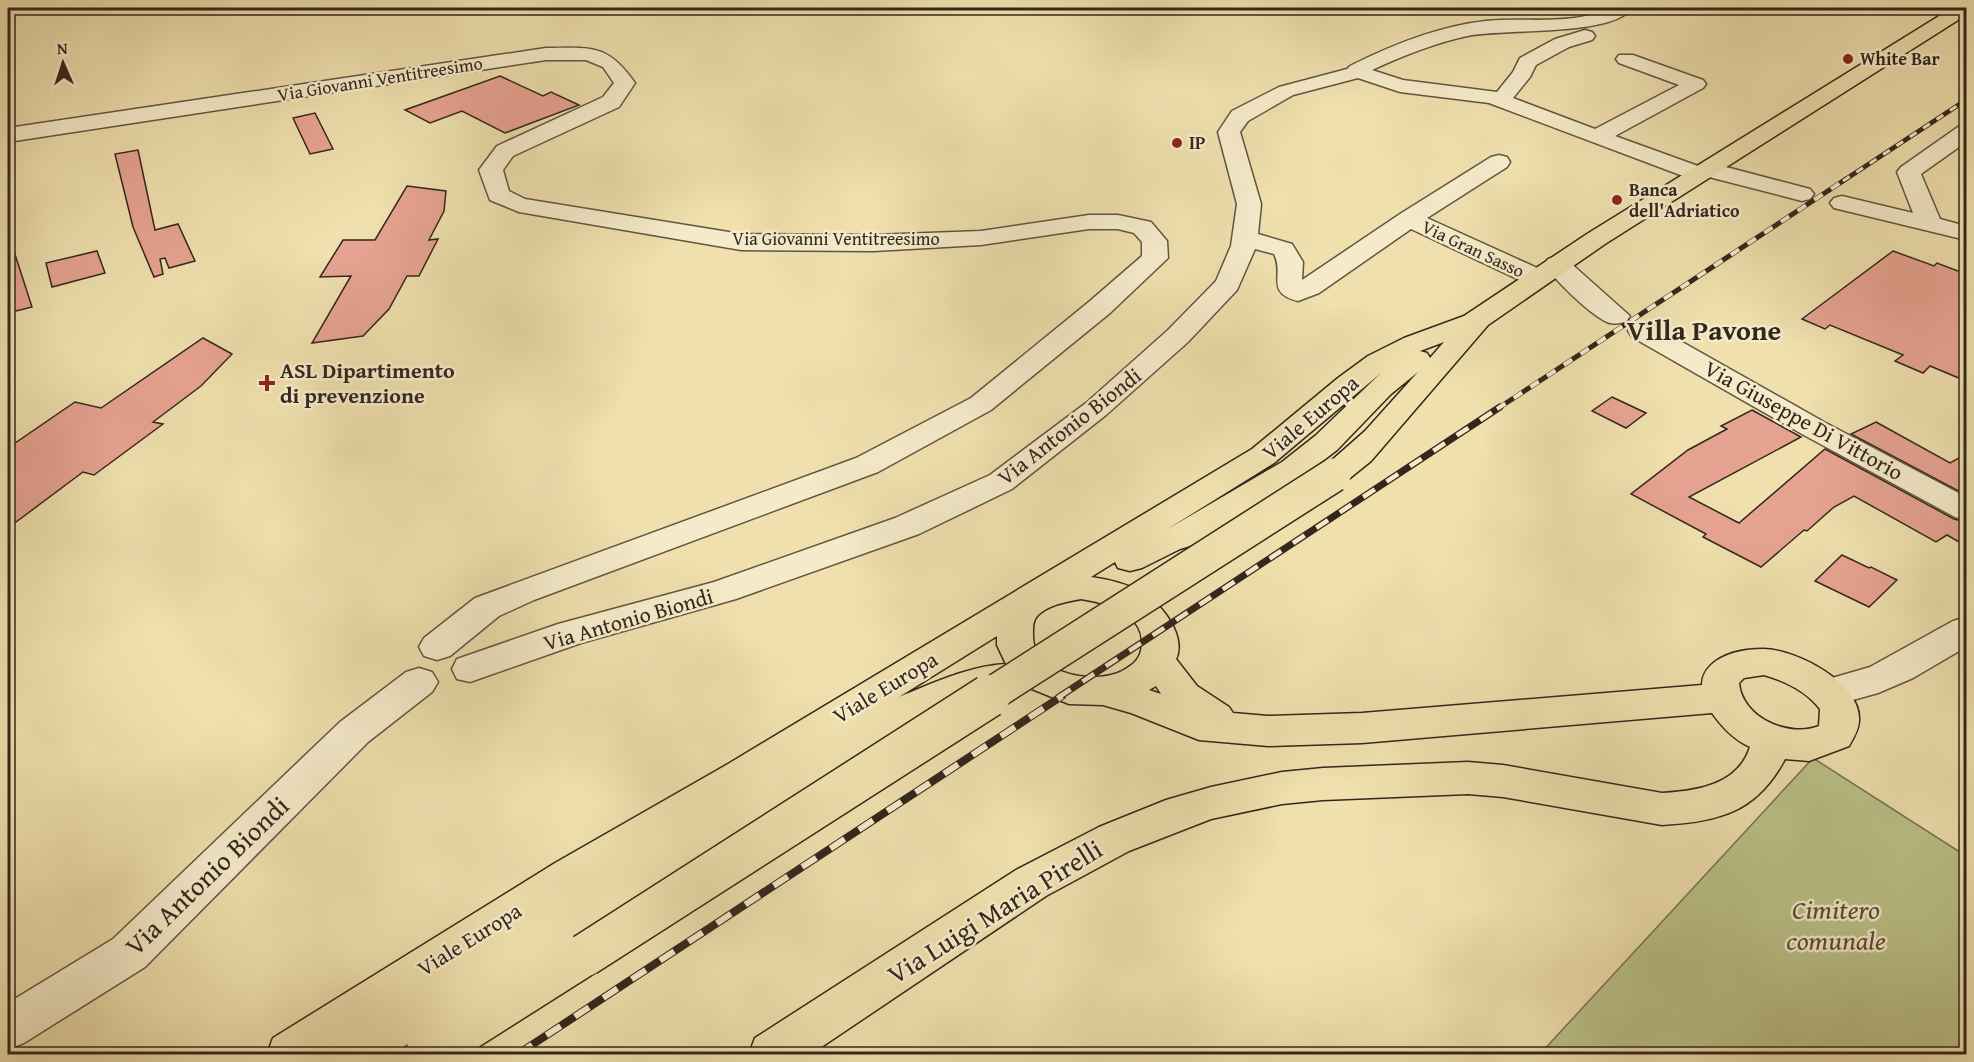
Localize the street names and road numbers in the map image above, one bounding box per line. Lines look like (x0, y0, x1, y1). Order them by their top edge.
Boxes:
street label: Via Giovanni Ventitreesimo (275, 49, 484, 108)
street label: Via Gran Sasso (1417, 213, 1529, 284)
street label: Via Giovanni Ventitreesimo (732, 225, 940, 252)
street label: Via Giuseppe Di Vittorio (1699, 352, 1909, 488)
street label: Via Antonio Biondi (990, 359, 1148, 493)
street label: Viale Europa (1255, 367, 1366, 467)
street label: Via Antonio Biondi (539, 579, 717, 659)
street label: Viale Europa (826, 643, 944, 731)
street label: Via Antonio Biondi (115, 786, 298, 964)
street label: Via Luigi Maria Pirelli (879, 829, 1110, 994)
street label: Viale Europa (411, 894, 528, 984)

